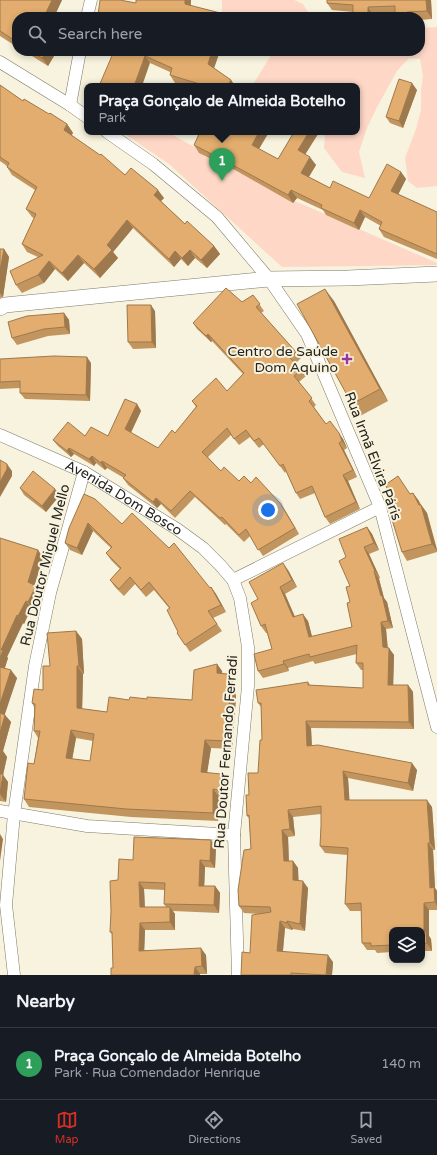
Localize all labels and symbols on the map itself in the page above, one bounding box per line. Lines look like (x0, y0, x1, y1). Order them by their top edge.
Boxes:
pin: 1 (209, 148, 235, 181)
place label: Centro de Saúde Dom Aquino (227, 343, 338, 376)
marker: Centro de Saúde Dom Aquino (341, 353, 353, 365)
street label: Rua Irmã Elvira Páris (341, 389, 405, 523)
street label: Avenida Dom Bosco (63, 456, 186, 539)
street label: Rua Doutor Miguel Mello (17, 482, 73, 648)
your location (258, 500, 278, 520)
street label: Rua Doutor Fernando Ferradi (211, 655, 241, 849)

